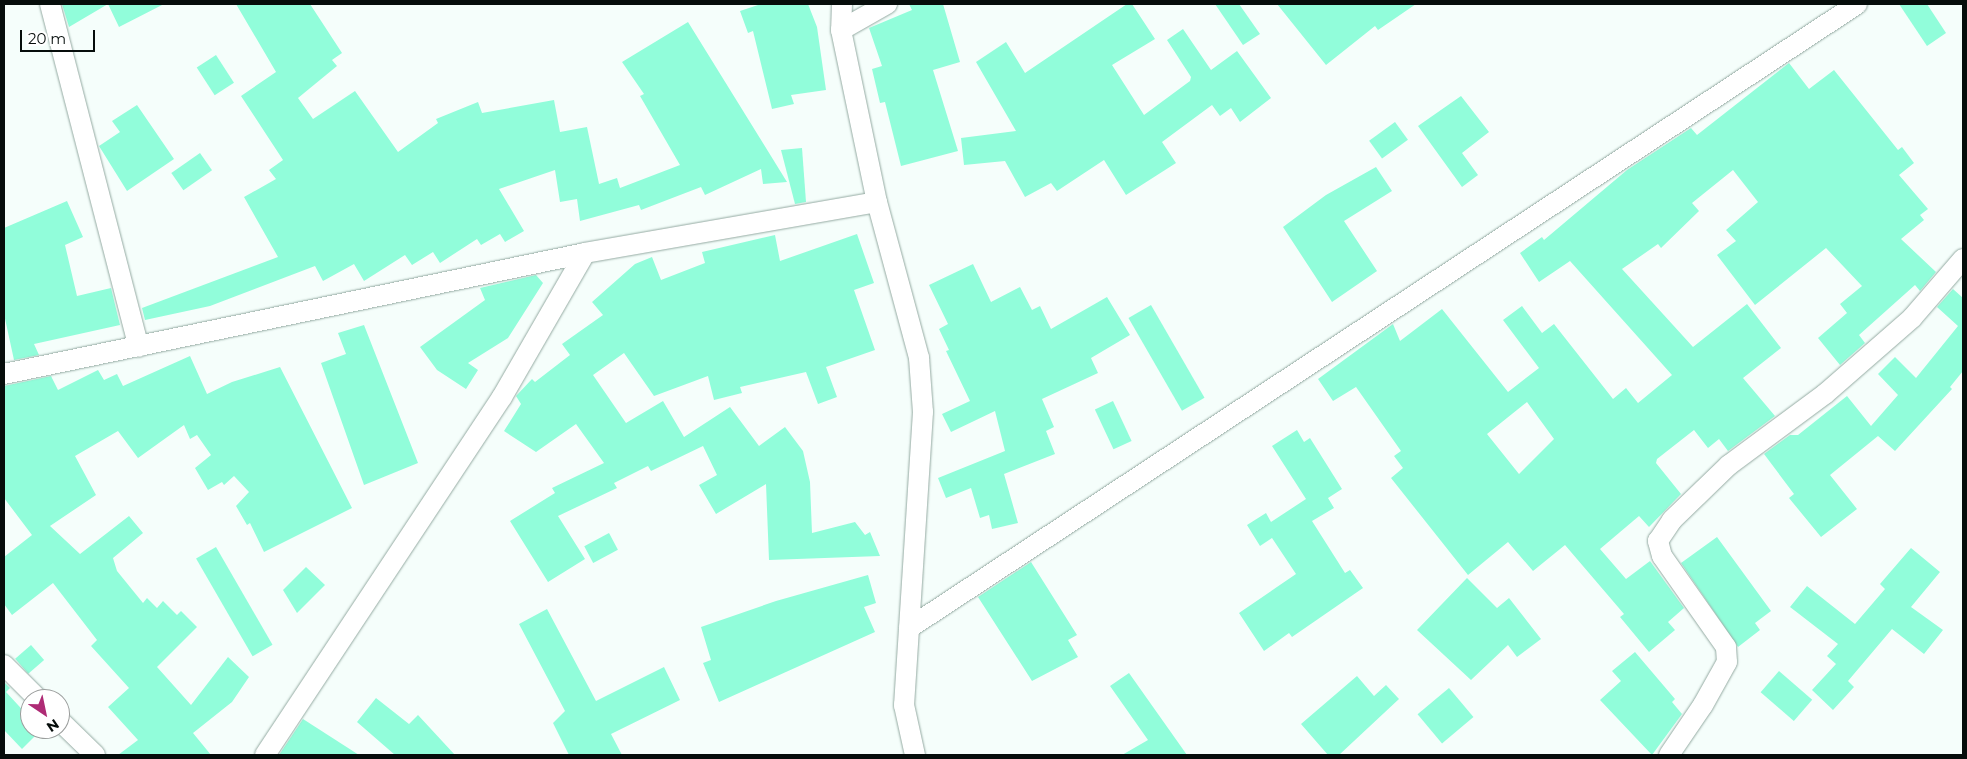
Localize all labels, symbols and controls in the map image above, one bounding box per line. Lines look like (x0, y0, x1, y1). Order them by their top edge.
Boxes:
scale bar (22, 20, 98, 52)
text: 20 m (28, 29, 66, 48)
north arrow (20, 689, 70, 739)
text: N (43, 715, 63, 736)

